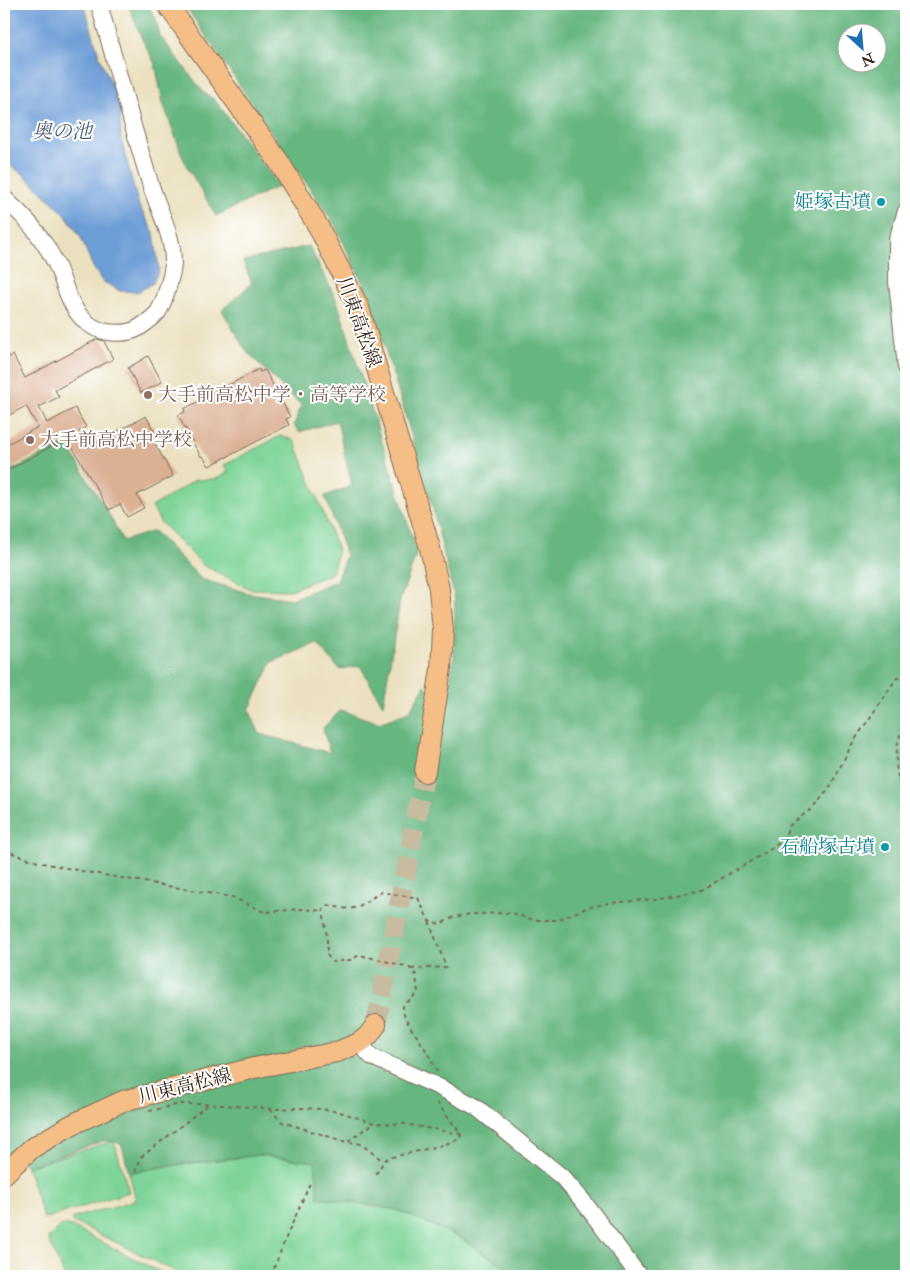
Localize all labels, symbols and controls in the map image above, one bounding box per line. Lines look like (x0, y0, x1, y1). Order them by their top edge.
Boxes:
north arrow (838, 22, 888, 72)
text: N (858, 48, 878, 70)
water label: 奥の池 (32, 119, 94, 144)
place label: 姫塚古墳 (795, 190, 871, 214)
marker: 姫塚古墳 (875, 196, 887, 208)
street label: 川東高松線 (331, 273, 387, 371)
place label: 大手前高松中学・高等学校 (158, 383, 386, 407)
marker: 大手前高松中学・高等学校 (142, 389, 154, 401)
place label: 大手前高松中学校 (40, 428, 192, 452)
marker: 大手前高松中学校 (24, 434, 36, 446)
place label: 石船塚古墳 (780, 835, 875, 859)
marker: 石船塚古墳 (879, 841, 891, 853)
street label: 川東高松線 (136, 1063, 234, 1109)

